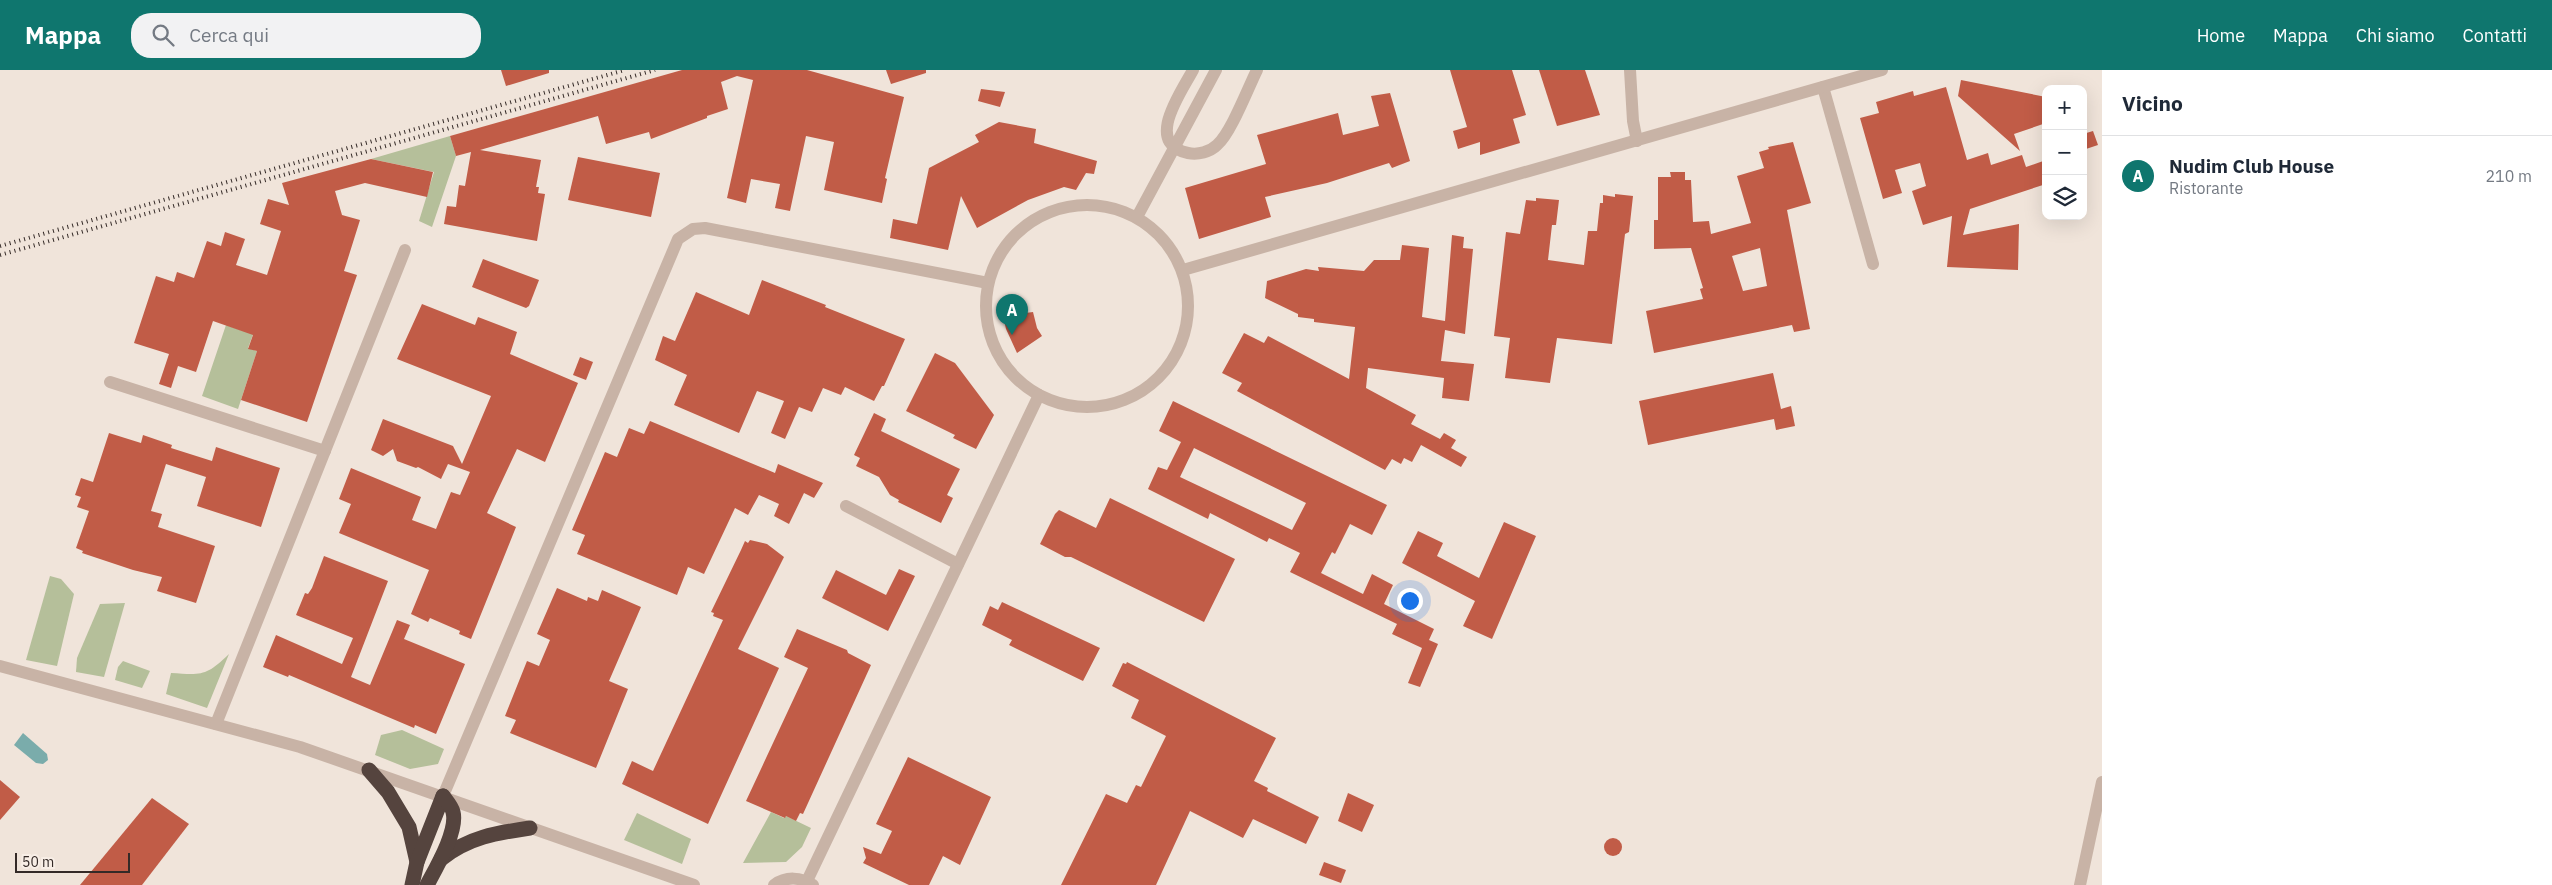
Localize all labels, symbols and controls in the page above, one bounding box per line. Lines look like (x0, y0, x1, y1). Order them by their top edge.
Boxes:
search box (131, 13, 481, 58)
text: Mappa (25, 19, 101, 51)
icon: search (149, 21, 177, 49)
text: Cerca qui (189, 23, 269, 47)
text: Home (2197, 24, 2245, 47)
text: Mappa (2273, 24, 2328, 47)
text: Chi siamo (2356, 24, 2435, 47)
text: Contatti (2463, 24, 2527, 47)
map controls (2042, 85, 2087, 220)
button: + (2042, 85, 2087, 130)
text: Vicino (2122, 89, 2183, 117)
button: − (2042, 130, 2087, 175)
text: Nudim Club House (2169, 154, 2334, 178)
text: A (2133, 166, 2143, 186)
text: 210 m (2485, 166, 2532, 186)
button: layers (2042, 175, 2087, 220)
text: Ristorante (2169, 178, 2243, 198)
pin: A (996, 294, 1028, 335)
your location (1397, 588, 1423, 614)
scale bar (15, 850, 130, 873)
text: 50 m (22, 853, 54, 871)

